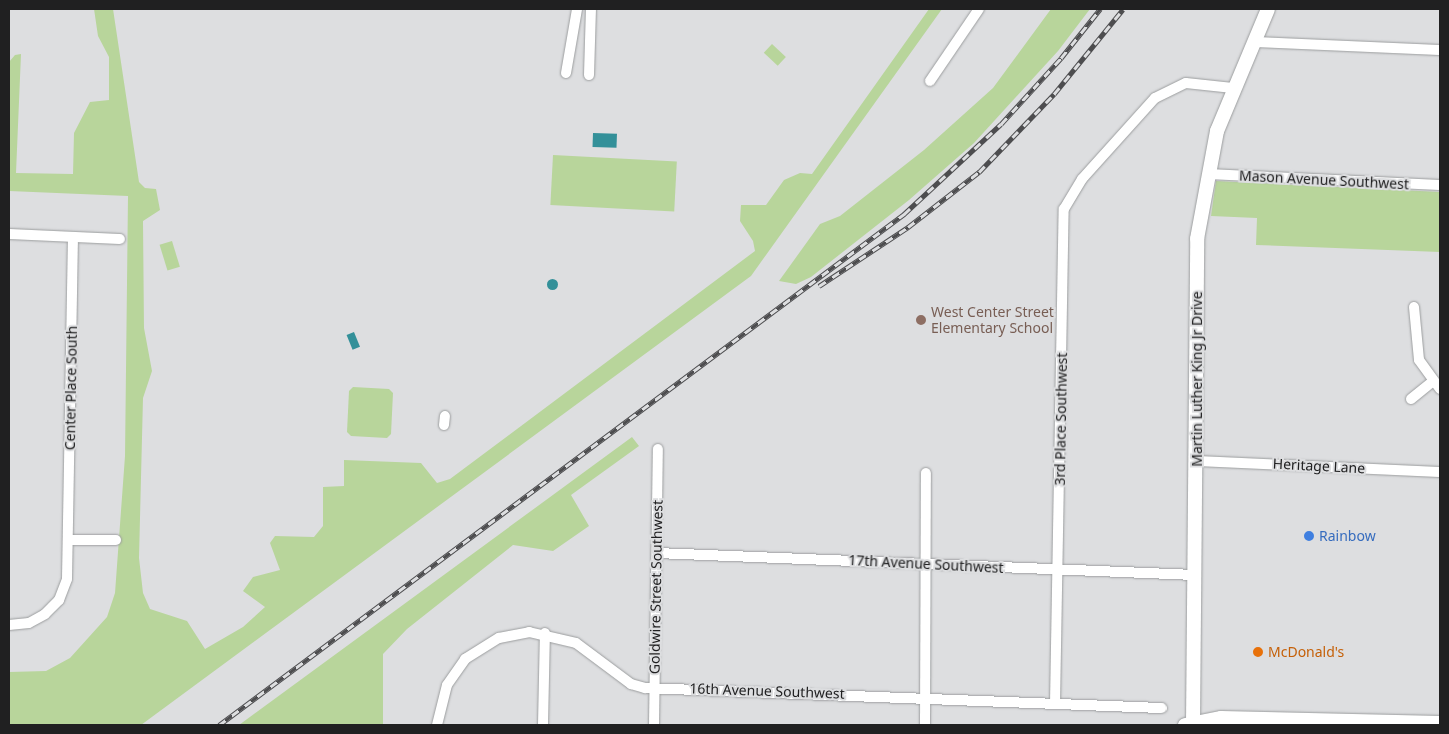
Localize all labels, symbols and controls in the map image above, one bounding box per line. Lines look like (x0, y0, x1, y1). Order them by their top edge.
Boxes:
street label: Mason Avenue Southwest (1239, 167, 1409, 193)
street label: Martin Luther King Jr Drive (1189, 291, 1205, 467)
place label: West Center Street Elementary School (931, 304, 1054, 336)
marker: West Center Street Elementary School (915, 314, 927, 326)
street label: Center Place South (62, 326, 80, 450)
street label: 3rd Place Southwest (1051, 352, 1071, 486)
street label: Heritage Lane (1272, 455, 1366, 477)
street label: Goldwire Street Southwest (646, 500, 666, 674)
place label: Rainbow (1319, 528, 1376, 544)
marker: Rainbow (1303, 530, 1315, 542)
street label: 17th Avenue Southwest (848, 552, 1004, 576)
place label: McDonald's (1268, 644, 1344, 660)
marker: McDonald's (1252, 646, 1264, 658)
street label: 16th Avenue Southwest (689, 680, 845, 702)

